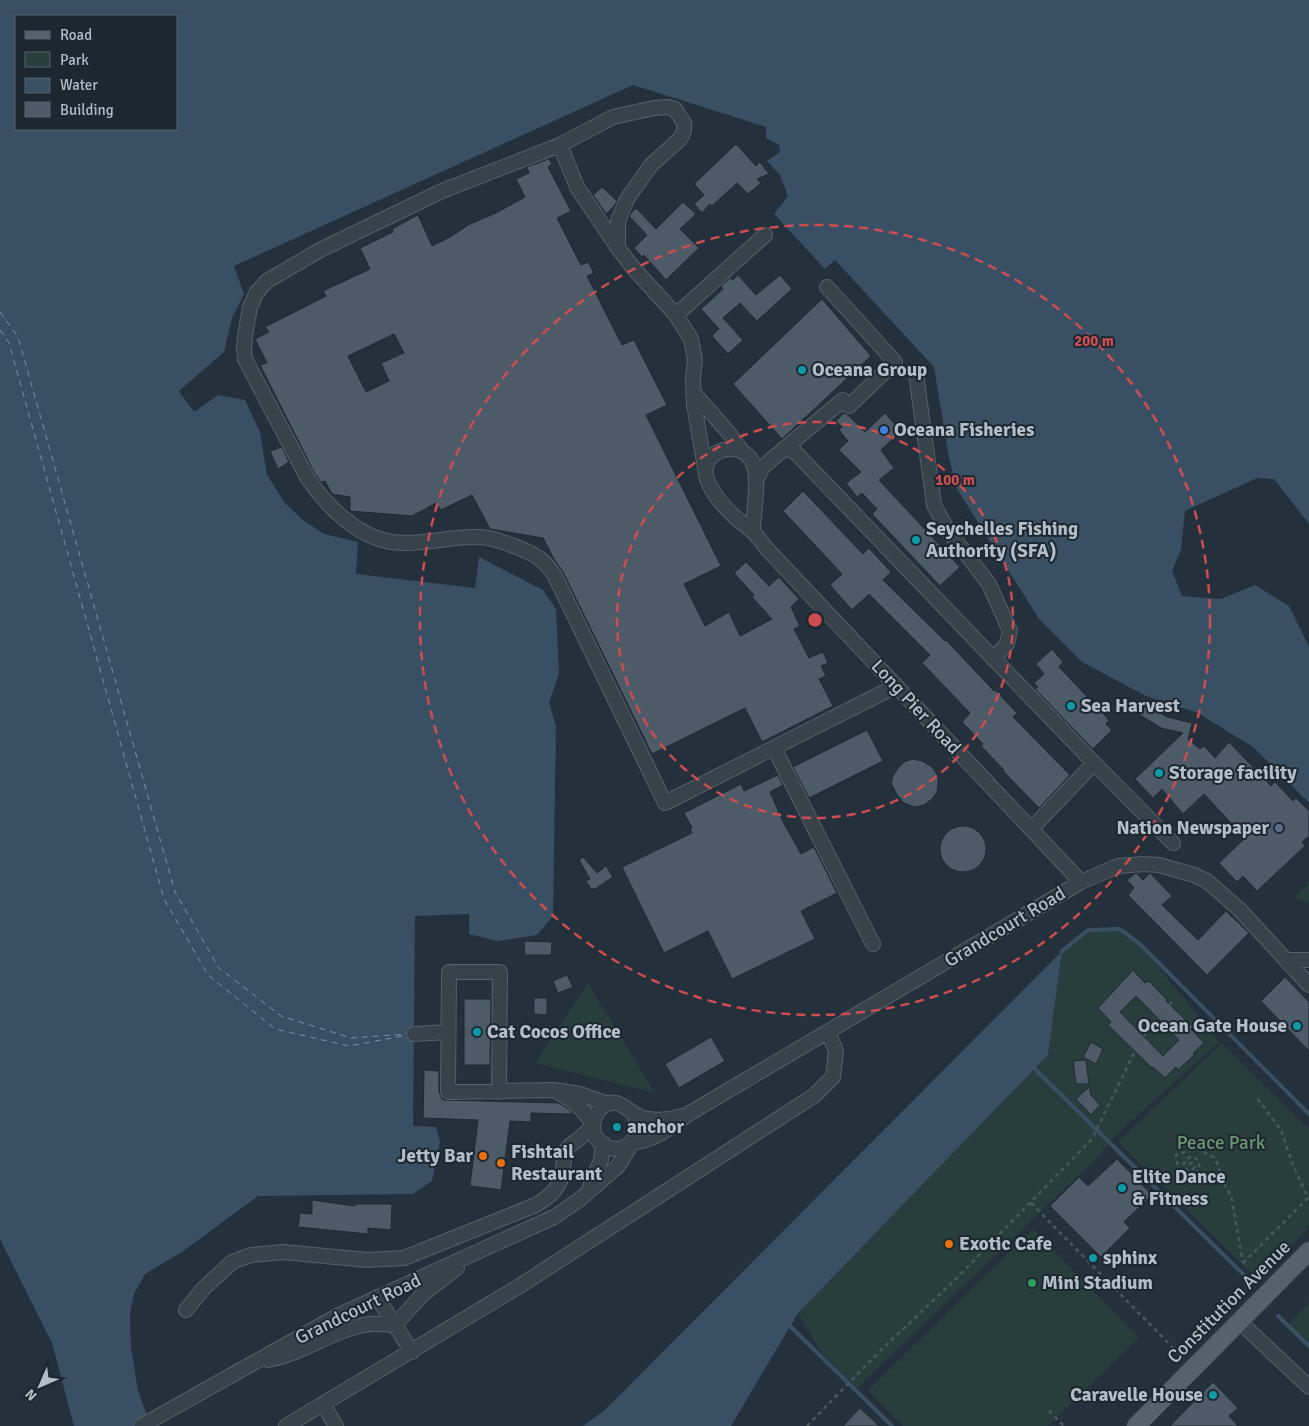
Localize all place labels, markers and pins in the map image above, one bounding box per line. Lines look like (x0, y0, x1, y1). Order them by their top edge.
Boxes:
place label: Oceana Group (812, 358, 927, 382)
marker: Oceana Group (796, 364, 808, 376)
place label: Oceana Fisheries (894, 418, 1034, 442)
marker: Oceana Fisheries (878, 424, 890, 436)
place label: Seychelles Fishing Authority (SFA) (926, 517, 1078, 563)
marker: Seychelles Fishing Authority (SFA) (910, 534, 922, 546)
centre of rings (806, 611, 824, 629)
place label: Sea Harvest (1081, 694, 1180, 718)
marker: Sea Harvest (1065, 700, 1077, 712)
place label: Storage facility (1169, 761, 1297, 785)
marker: Storage facility (1153, 767, 1165, 779)
place label: Nation Newspaper (1116, 816, 1269, 840)
marker: Nation Newspaper (1273, 822, 1285, 834)
place label: Ocean Gate House (1138, 1014, 1287, 1038)
place label: Cat Cocos Office (487, 1020, 621, 1044)
marker: Ocean Gate House (1291, 1020, 1303, 1032)
marker: Cat Cocos Office (471, 1026, 483, 1038)
place label: anchor (627, 1115, 684, 1139)
marker: anchor (611, 1121, 623, 1133)
place label: Fishtail Restaurant (511, 1140, 602, 1186)
place label: Jetty Bar (398, 1144, 473, 1168)
marker: Jetty Bar (477, 1150, 489, 1162)
marker: Fishtail Restaurant (495, 1157, 507, 1169)
place label: Elite Dance & Fitness (1132, 1165, 1226, 1211)
marker: Elite Dance & Fitness (1116, 1182, 1128, 1194)
place label: Exotic Cafe (959, 1232, 1052, 1256)
marker: Exotic Cafe (943, 1238, 955, 1250)
place label: sphinx (1103, 1246, 1158, 1270)
marker: sphinx (1087, 1252, 1099, 1264)
place label: Mini Stadium (1042, 1271, 1153, 1295)
marker: Mini Stadium (1026, 1277, 1038, 1289)
place label: Caravelle House (1070, 1383, 1203, 1407)
marker: Caravelle House (1207, 1389, 1219, 1401)

